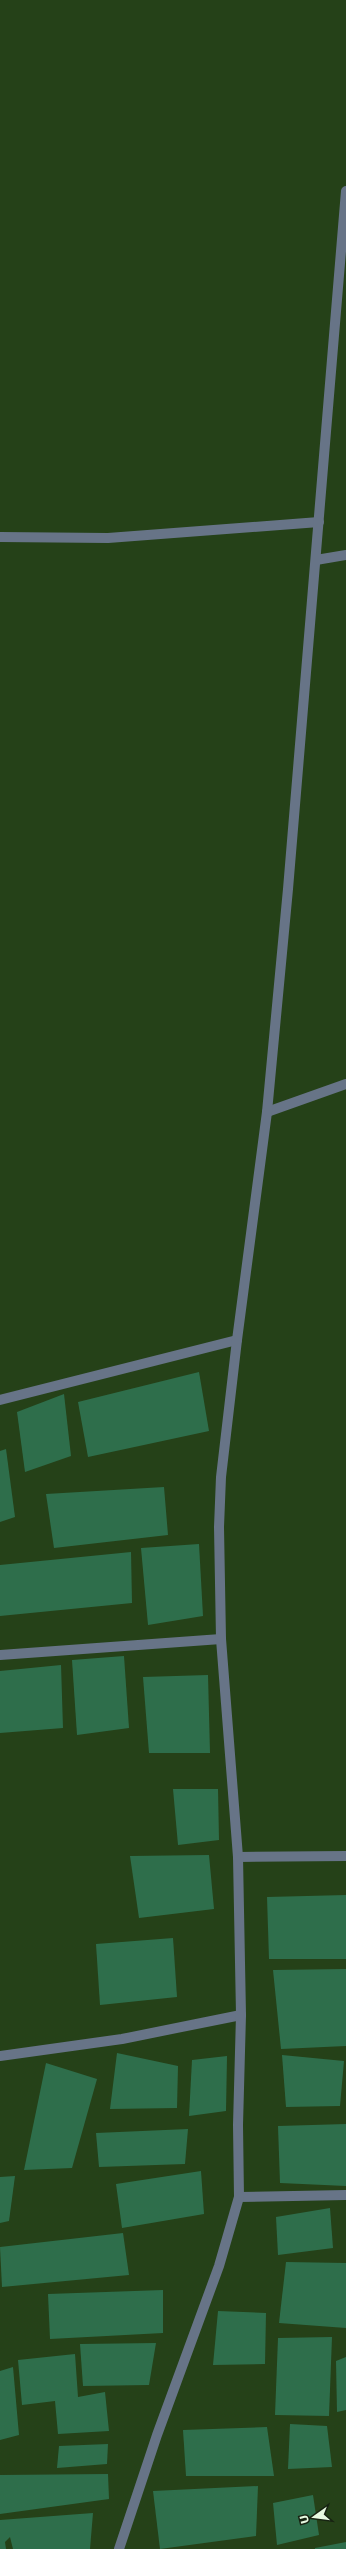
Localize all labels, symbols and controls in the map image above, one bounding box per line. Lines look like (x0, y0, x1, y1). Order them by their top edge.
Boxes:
north arrow (294, 2497, 334, 2537)
text: U (297, 2513, 312, 2525)

